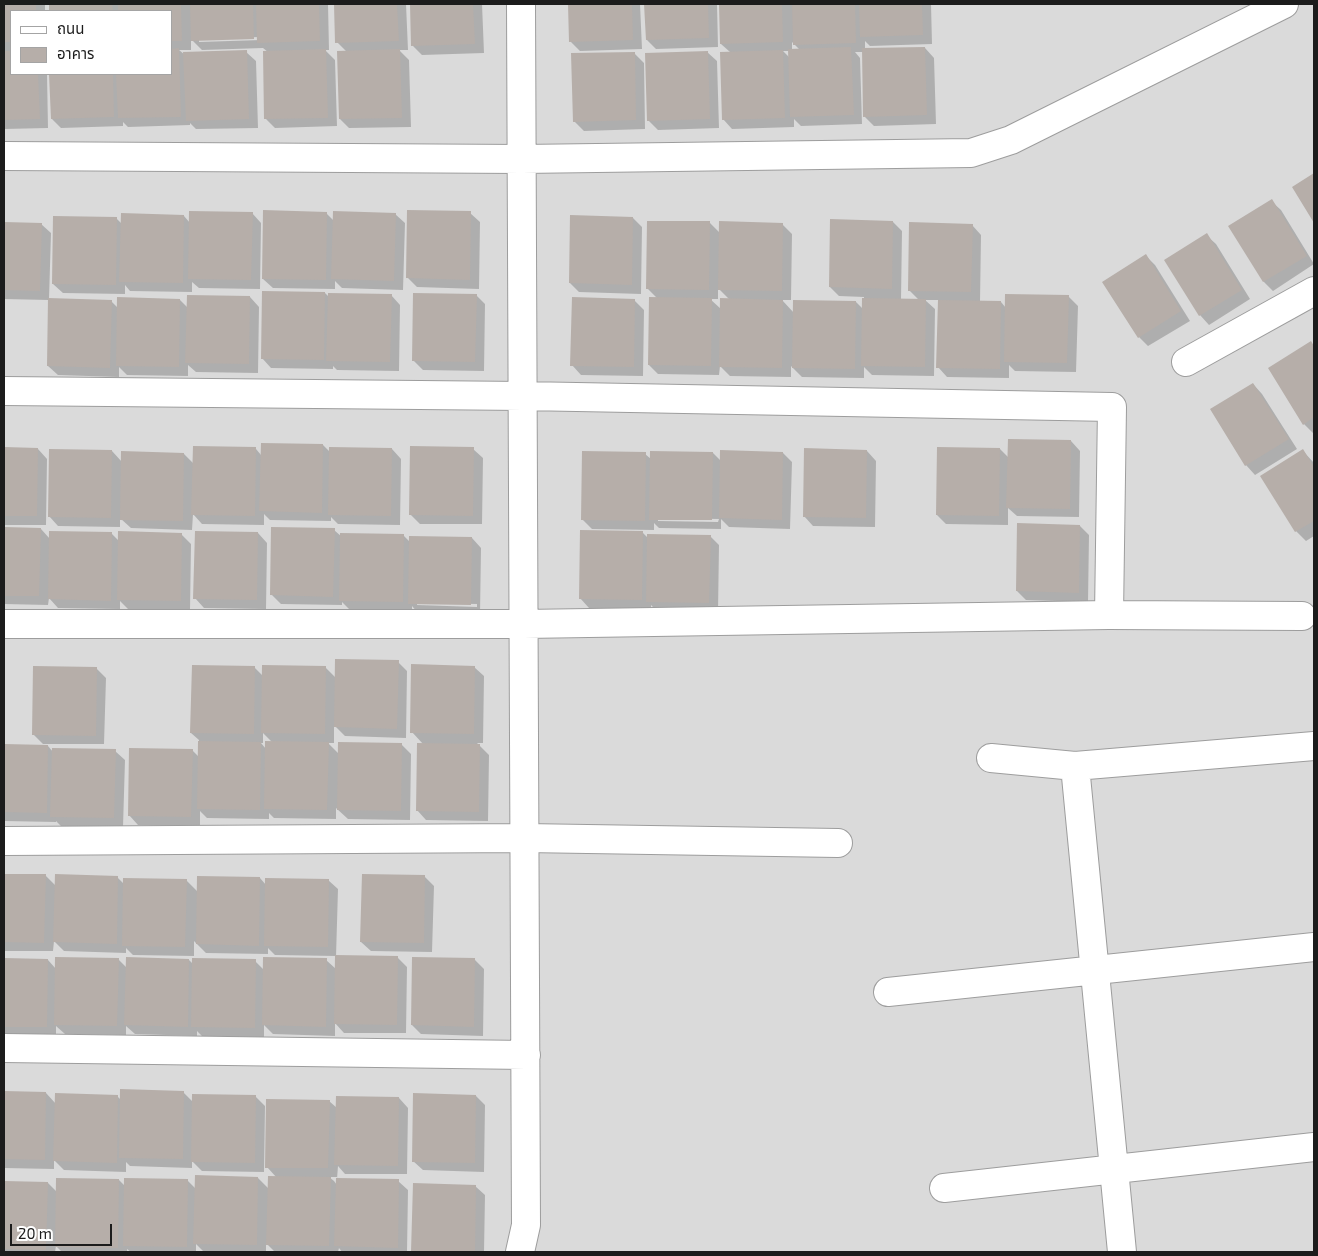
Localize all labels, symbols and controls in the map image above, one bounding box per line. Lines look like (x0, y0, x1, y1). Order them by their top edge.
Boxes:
legend (10, 10, 172, 75)
text: ถนน (57, 19, 84, 37)
text: อาคาร (57, 44, 94, 62)
scale bar (12, 1214, 115, 1246)
text: 20 m (18, 1224, 52, 1242)

